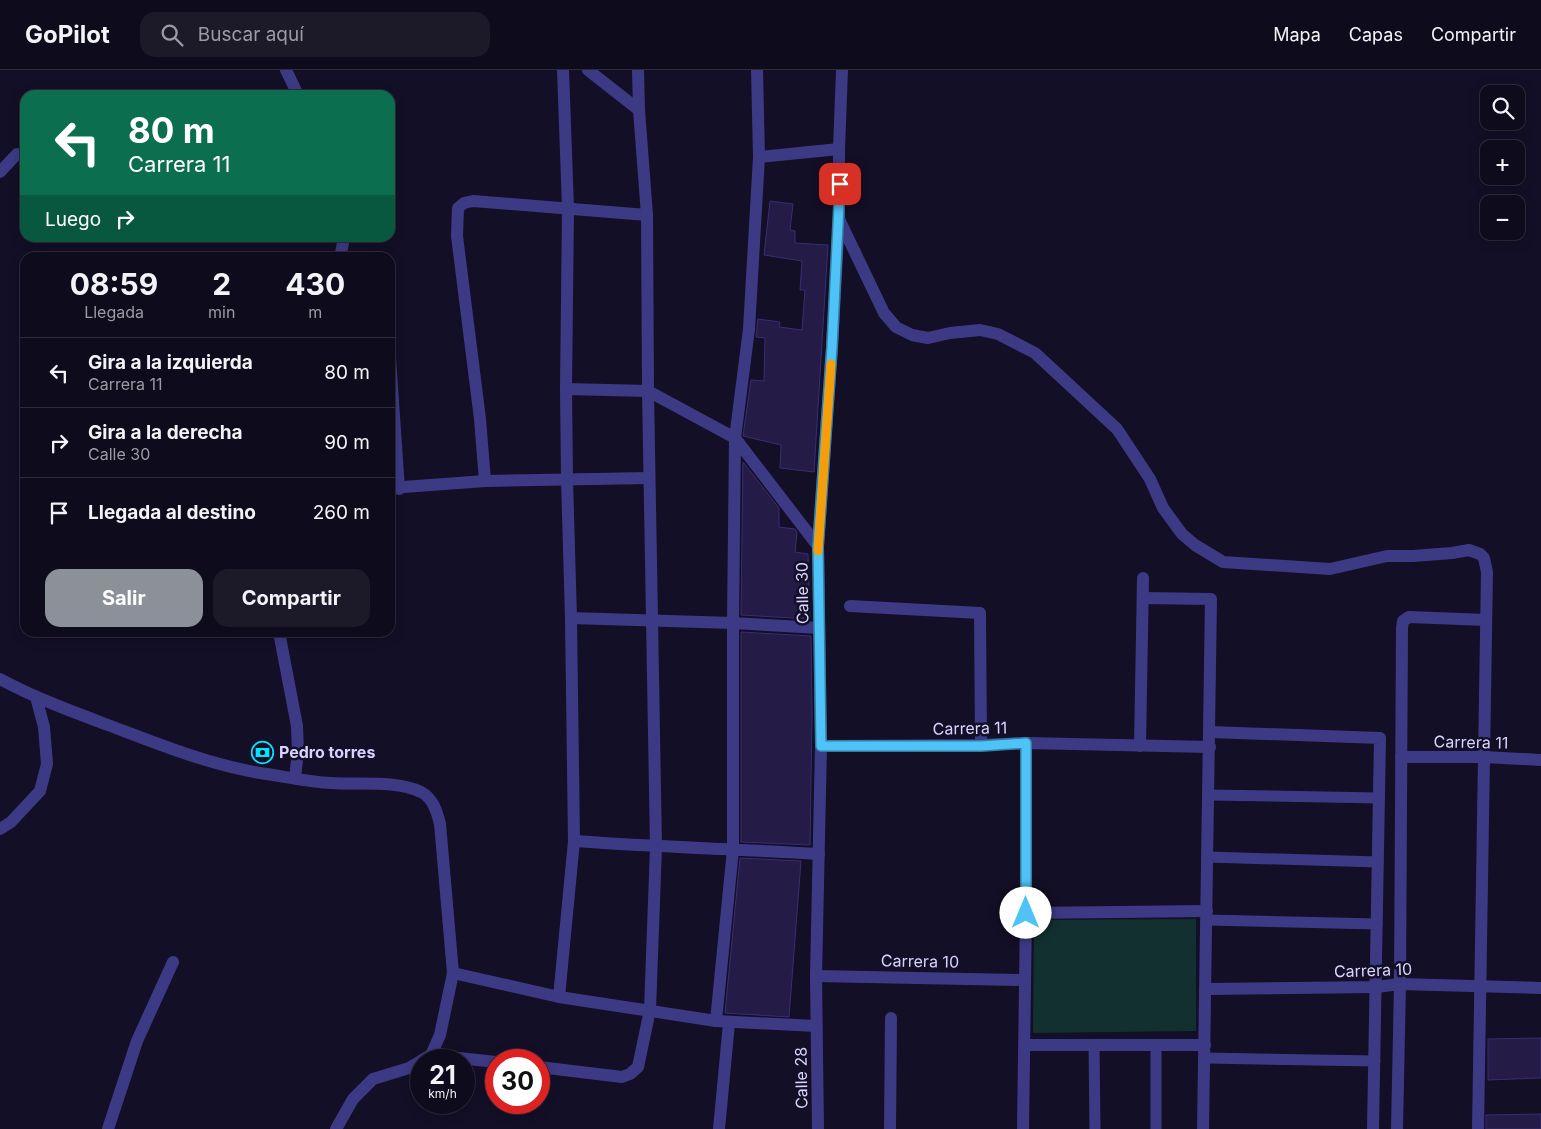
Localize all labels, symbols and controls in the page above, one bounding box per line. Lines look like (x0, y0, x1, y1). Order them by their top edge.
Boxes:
search box (140, 12, 490, 57)
text: GoPilot (25, 20, 110, 49)
icon: search (158, 21, 186, 49)
text: Buscar aquí (198, 23, 304, 46)
text: Mapa (1273, 24, 1321, 45)
text: Capas (1349, 24, 1403, 45)
text: Compartir (1431, 24, 1516, 45)
map controls (1480, 85, 1525, 240)
button: search (1480, 85, 1525, 130)
text: 80 m (128, 109, 215, 151)
icon: left (45, 110, 110, 175)
button: + (1480, 140, 1525, 185)
text: Carrera 11 (128, 151, 231, 177)
pin (819, 163, 861, 205)
icon: arrive (826, 170, 854, 198)
button: − (1480, 195, 1525, 240)
icon: right (111, 205, 139, 233)
text: Luego (45, 208, 101, 231)
text: 08:59 (70, 266, 158, 302)
text: 2 (212, 266, 231, 302)
text: 430 (285, 266, 345, 302)
text: Llegada (84, 302, 144, 322)
text: min (208, 302, 235, 322)
text: m (308, 302, 322, 322)
text: Gira a la izquierda (88, 351, 253, 374)
icon: left (45, 359, 73, 387)
text: 80 m (324, 361, 370, 384)
text: Carrera 11 (88, 374, 163, 394)
text: Gira a la derecha (88, 421, 243, 444)
icon: right (45, 429, 73, 457)
text: 90 m (324, 431, 370, 454)
text: Calle 30 (88, 444, 150, 464)
icon: arrive (45, 499, 73, 527)
text: Llegada al destino (88, 501, 256, 524)
text: 260 m (313, 501, 370, 524)
street label: Calle 30 (791, 562, 813, 624)
button: Salir (45, 569, 203, 627)
button: Compartir (213, 569, 370, 627)
street label: Carrera 11 (933, 717, 1007, 739)
street label: Carrera 11 (1434, 731, 1508, 753)
bank icon: Pedro torres (251, 740, 275, 764)
place label: Pedro torres (279, 742, 375, 762)
position arrow (999, 886, 1051, 938)
street label: Carrera 10 (881, 950, 959, 972)
street label: Carrera 10 (1334, 959, 1412, 981)
street label: Calle 28 (790, 1047, 812, 1109)
speed limit sign: 30 (485, 1049, 550, 1114)
text: 21 (429, 1060, 456, 1090)
text: km/h (428, 1086, 457, 1101)

